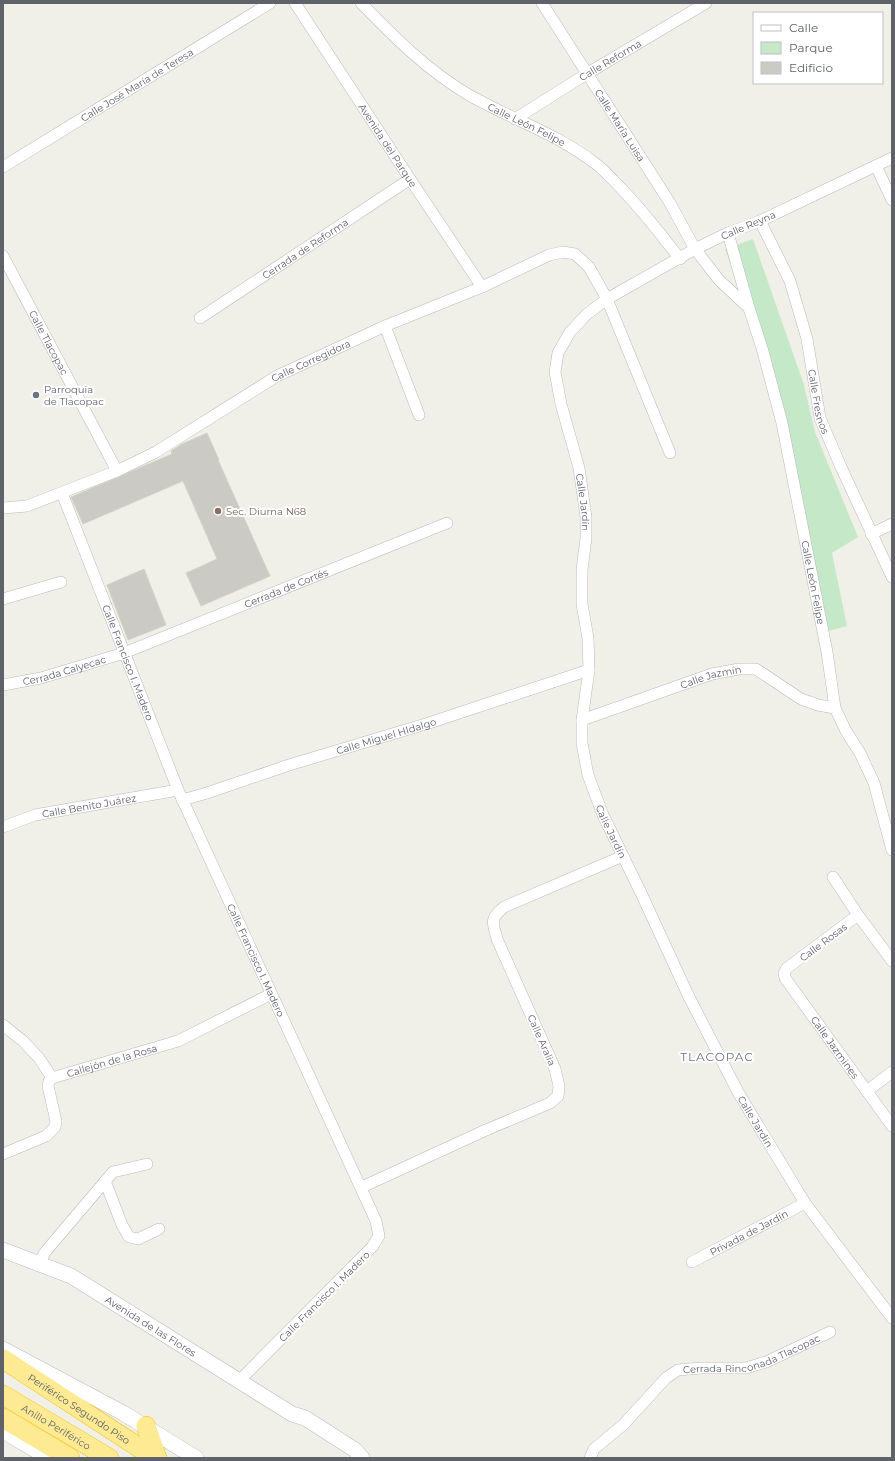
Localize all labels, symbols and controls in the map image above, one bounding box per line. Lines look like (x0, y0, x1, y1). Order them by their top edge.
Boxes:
legend (753, 12, 883, 84)
text: Calle (789, 20, 818, 35)
street label: Calle Reforma (577, 37, 644, 84)
text: Parque (789, 40, 833, 55)
street label: Calle José María de Teresa (78, 46, 196, 125)
text: Edificio (789, 60, 833, 75)
street label: Calle María Luisa (592, 87, 648, 164)
street label: Calle León Felipe (485, 100, 568, 149)
street label: Avenida del Parque (355, 101, 420, 190)
street label: Calle Reyna (719, 208, 778, 243)
street label: Cerrada de Reforma (260, 216, 351, 282)
street label: Calle Tlacopac (26, 308, 71, 378)
street label: Calle Corregidora (269, 337, 353, 385)
street label: Calle Fresnos (805, 368, 832, 436)
place label: Parroquia de Tlacopac (44, 383, 104, 408)
marker: Parroquia de Tlacopac (31, 390, 41, 400)
street label: Calle Jardín (573, 473, 592, 531)
place label: Sec. Diurna N68 (226, 505, 306, 518)
marker: Sec. Diurna N68 (213, 506, 223, 516)
street label: Calle León Felipe (798, 540, 827, 625)
street label: Cerrada de Cortés (242, 566, 330, 611)
street label: Calle Francisco I. Madero (99, 603, 156, 723)
street label: Cerrada Calyecac (22, 653, 108, 688)
street label: Calle Jazmín (678, 663, 742, 692)
street label: Calle Miguel HIdalgo (335, 715, 438, 758)
street label: Calle Benito Juárez (41, 791, 137, 821)
street label: Calle Jardín (593, 803, 629, 861)
street label: Calle Francisco I. Madero (224, 902, 287, 1019)
street label: Calle Rosas (797, 920, 850, 964)
street label: Calle Aralia (524, 1012, 559, 1068)
street label: Calle Jazmines (808, 1014, 862, 1081)
street label: Callejón de la Rosa (65, 1041, 159, 1080)
district label: TLACOPAC (680, 1049, 754, 1064)
street label: Calle Jardín (735, 1093, 776, 1150)
street label: Privada de Jardín (708, 1207, 790, 1259)
street label: Calle Francisco I. Madero (276, 1248, 373, 1345)
street label: Avenida de las Flores (103, 1293, 199, 1360)
street label: Cerrada Rinconada Tlacopac (683, 1331, 823, 1377)
street label: Periférico Segundo Piso (25, 1371, 133, 1447)
street label: Anillo Periférico (19, 1401, 93, 1453)

